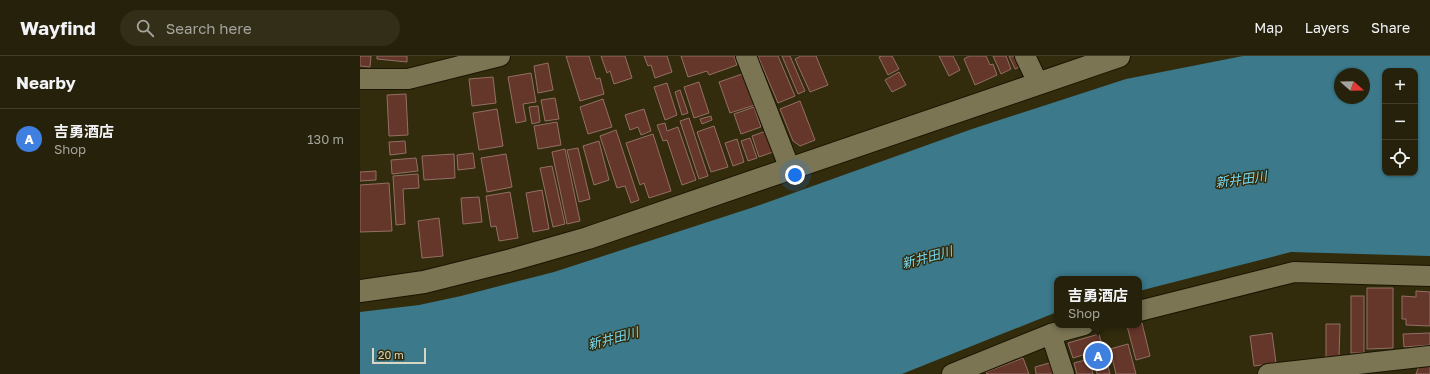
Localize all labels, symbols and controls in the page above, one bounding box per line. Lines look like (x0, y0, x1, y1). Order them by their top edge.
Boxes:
search box (120, 10, 400, 46)
text: Wayfind (20, 16, 96, 39)
icon: search (134, 17, 156, 39)
text: Search here (166, 19, 252, 37)
text: Map (1254, 19, 1283, 36)
text: Layers (1305, 19, 1349, 36)
text: Share (1371, 19, 1410, 36)
north arrow (1334, 68, 1370, 104)
map controls (1382, 68, 1418, 176)
button: + (1382, 68, 1418, 104)
text: Nearby (16, 72, 76, 93)
button: − (1382, 104, 1418, 140)
text: 吉勇酒店 (54, 122, 114, 140)
text: A (24, 131, 34, 147)
text: 130 m (307, 131, 344, 147)
button: locate (1382, 140, 1418, 176)
text: Shop (54, 141, 86, 157)
your location (785, 165, 805, 185)
water label: 新井田川 (1214, 167, 1270, 191)
water label: 新井田川 (900, 242, 956, 271)
popup (1054, 276, 1142, 328)
text: 吉勇酒店 (1068, 286, 1128, 304)
text: Shop (1068, 305, 1100, 321)
water label: 新井田川 (586, 323, 642, 352)
pin: A (1085, 341, 1111, 371)
scale bar (372, 346, 426, 365)
text: 20 m (378, 348, 404, 361)

